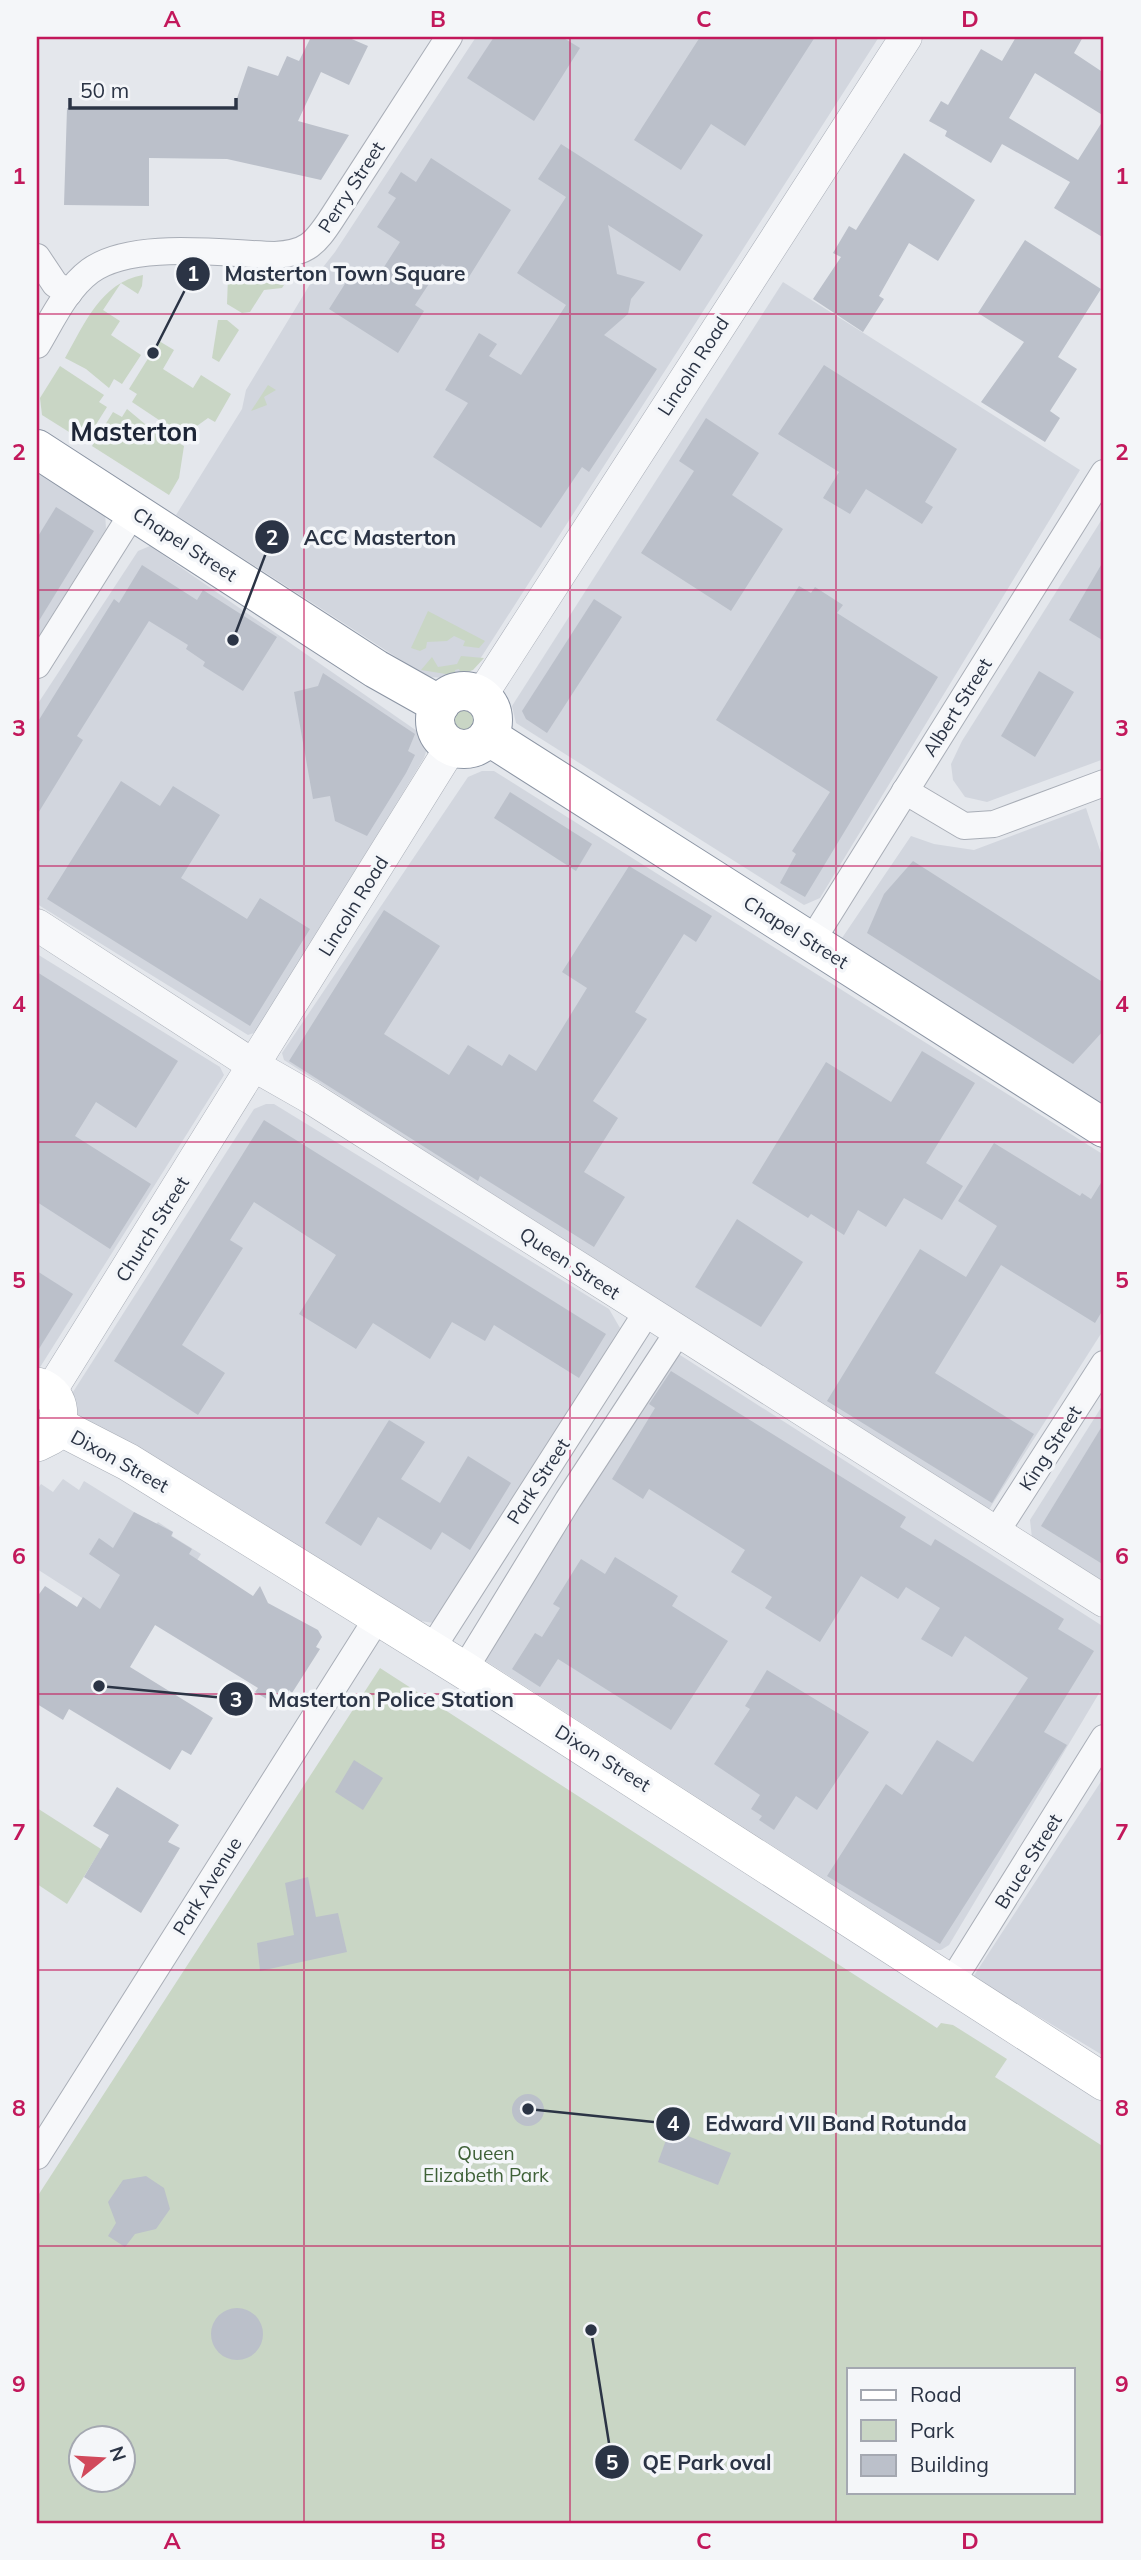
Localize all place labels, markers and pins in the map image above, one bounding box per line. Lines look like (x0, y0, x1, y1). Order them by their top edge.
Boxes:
callout: Masterton Town Square (175, 253, 479, 295)
callout: ACC Masterton (255, 516, 470, 558)
callout: Masterton Police Station (219, 1678, 528, 1720)
callout: Edward VII Band Rotunda (656, 2103, 980, 2145)
callout: QE Park oval (594, 2441, 786, 2483)

